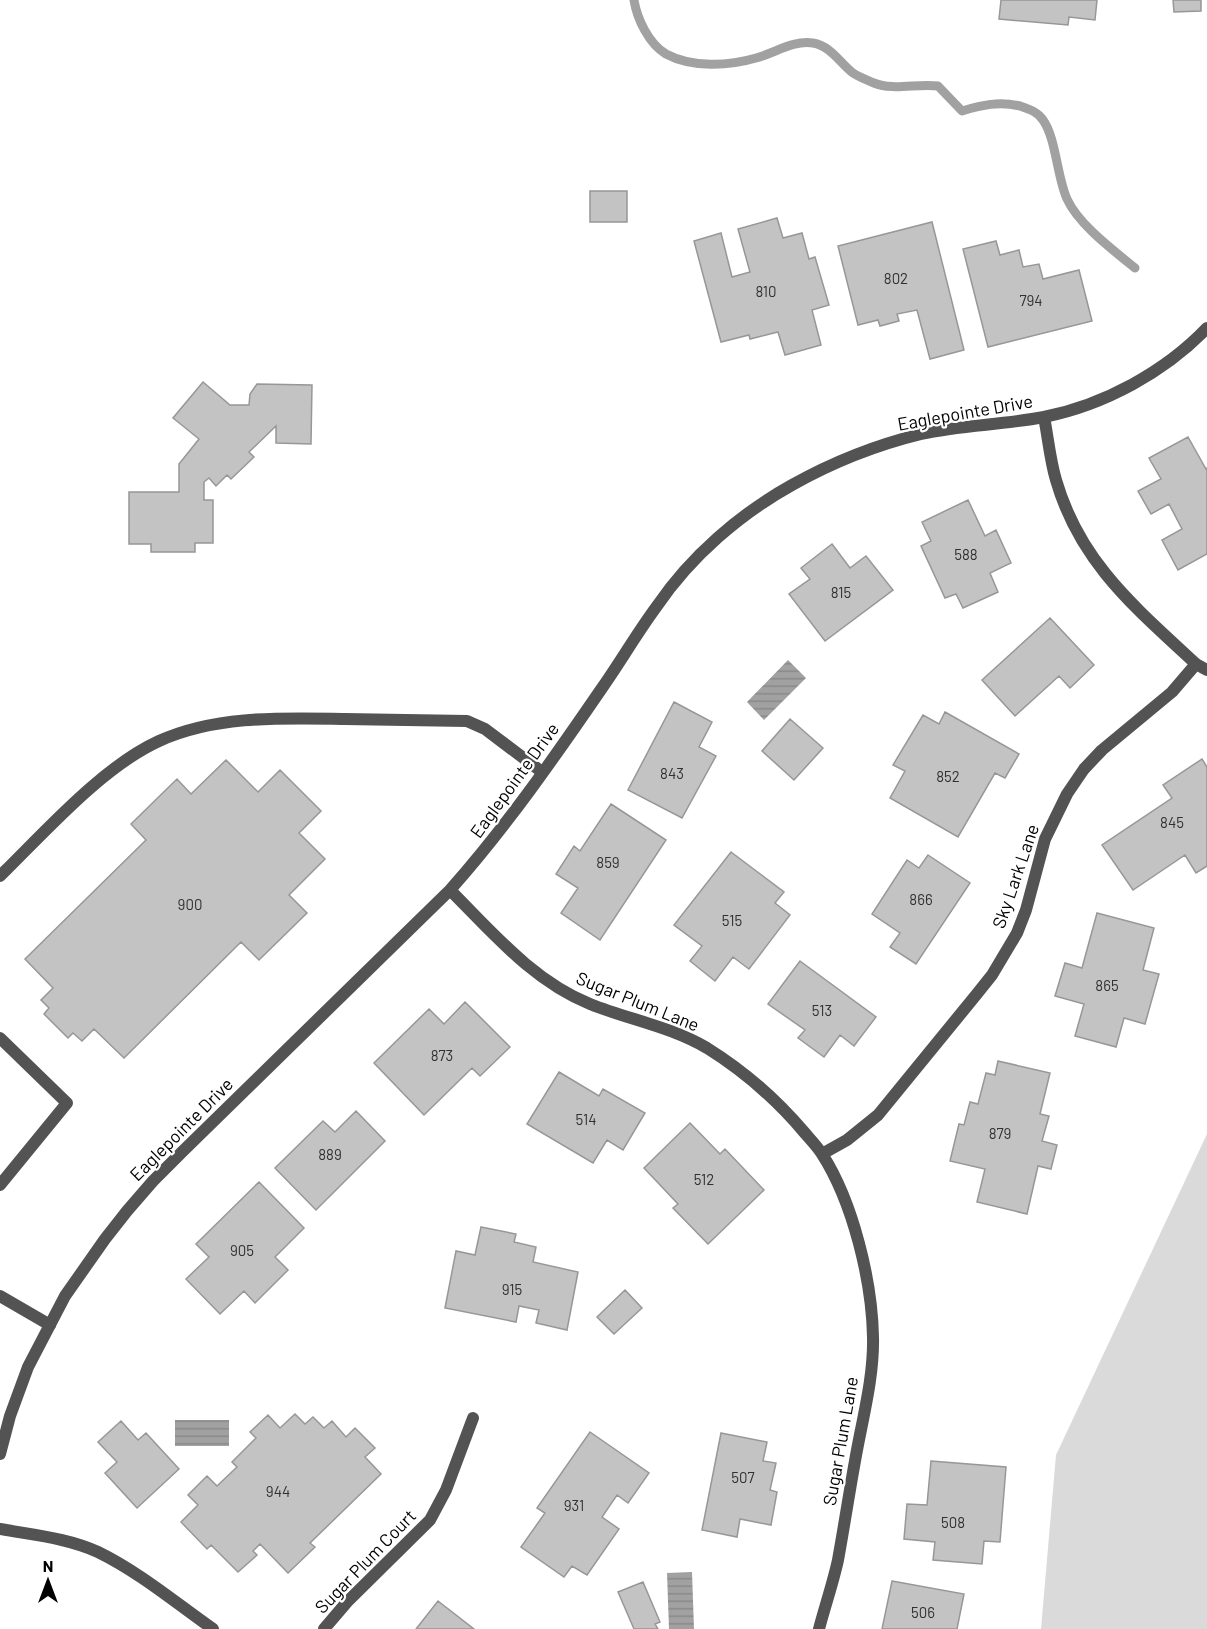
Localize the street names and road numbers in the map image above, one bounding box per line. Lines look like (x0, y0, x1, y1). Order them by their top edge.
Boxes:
street label: Eaglepointe Drive (896, 389, 1034, 435)
street label: Eaglepointe Drive (465, 718, 563, 842)
street label: Sky Lark Lane (987, 821, 1043, 931)
street label: Sugar Plum Lane (573, 966, 703, 1036)
street label: Eaglepointe Drive (125, 1073, 237, 1185)
street label: Sugar Plum Lane (818, 1375, 862, 1507)
street label: Sugar Plum Court (310, 1505, 420, 1617)

